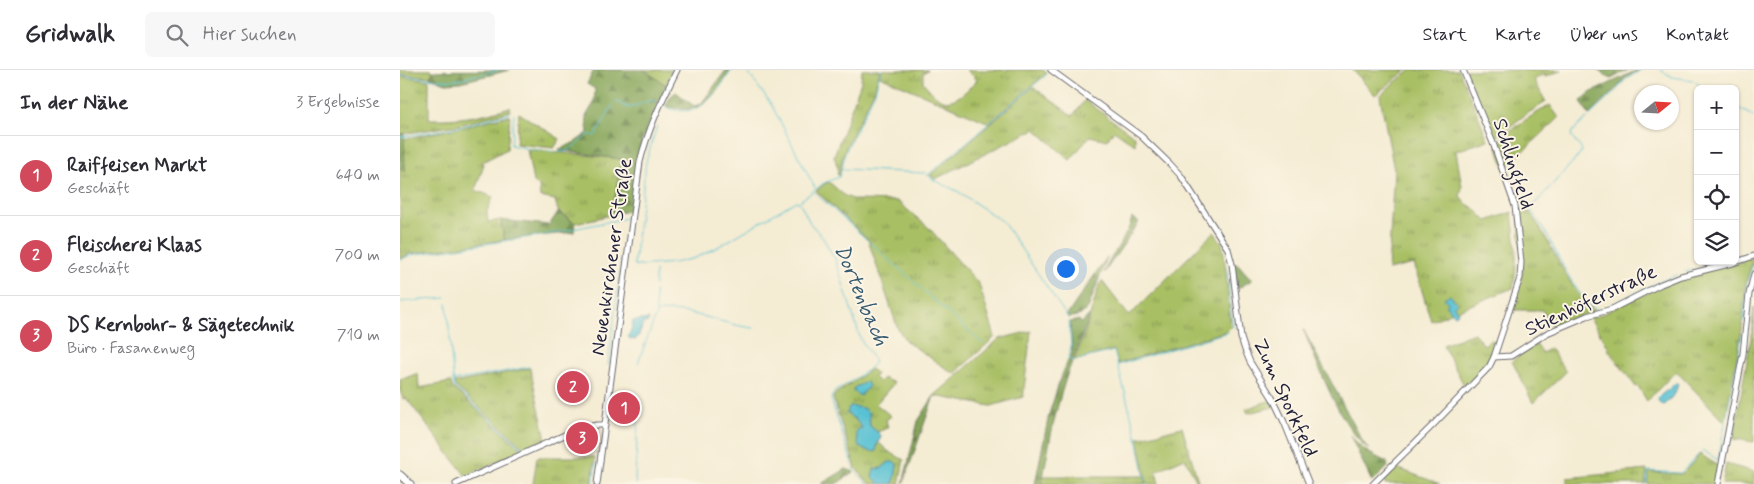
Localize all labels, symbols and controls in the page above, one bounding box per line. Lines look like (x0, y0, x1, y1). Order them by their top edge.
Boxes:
search box (145, 12, 495, 57)
text: Gridwalk (25, 19, 115, 50)
icon: search (163, 21, 191, 49)
text: Hier suchen (203, 22, 297, 47)
text: Start (1423, 23, 1467, 47)
text: Karte (1495, 23, 1541, 47)
text: Über uns (1569, 23, 1638, 47)
text: Kontakt (1666, 23, 1729, 47)
north arrow (1634, 85, 1679, 130)
map controls (1694, 85, 1739, 265)
button: + (1694, 85, 1739, 130)
text: In der Nähe (20, 89, 128, 117)
text: 3 Ergebnisse (296, 92, 380, 113)
street label: Schlingfeld (1484, 115, 1540, 213)
button: − (1694, 130, 1739, 175)
text: Raiffeisen Markt (67, 153, 207, 178)
street label: Neuenkirchener Straße (585, 157, 639, 357)
text: 1 (32, 165, 40, 186)
text: 640 m (335, 165, 380, 186)
button: locate (1694, 175, 1739, 220)
text: Geschäft (67, 178, 129, 199)
button: layers (1694, 220, 1739, 265)
text: Fleischerei Klaas (67, 233, 202, 258)
water label: Dortenbach (827, 240, 895, 350)
text: 2 (32, 245, 40, 266)
text: 700 m (334, 245, 380, 266)
your location (1053, 256, 1079, 282)
text: Geschäft (67, 258, 129, 279)
street label: Stienhöferstraße (1521, 259, 1661, 343)
text: DS Kernbohr- & Sägetechnik (67, 313, 294, 338)
text: 3 (32, 325, 40, 346)
text: 710 m (337, 325, 380, 346)
street label: Zum Sporkfeld (1246, 334, 1324, 462)
text: Büro · Fasanenweg (67, 338, 195, 359)
pin: 2 (557, 368, 589, 406)
pin: 1 (608, 389, 640, 427)
pin: 3 (566, 419, 598, 457)

